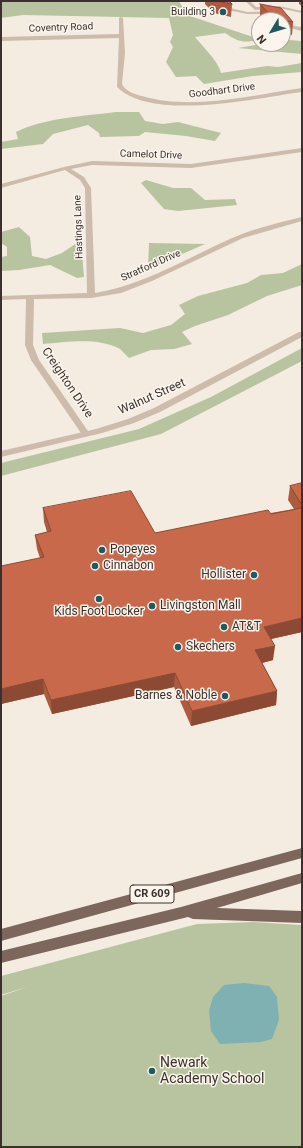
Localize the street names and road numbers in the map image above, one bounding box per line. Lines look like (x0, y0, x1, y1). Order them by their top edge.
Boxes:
street label: Coventry Road (28, 21, 94, 35)
street label: Goodhart Drive (188, 81, 256, 101)
street label: Camelot Drive (120, 148, 182, 162)
street label: Hastings Lane (72, 195, 86, 259)
street label: Stratford Drive (119, 247, 183, 285)
street label: Creighton Drive (38, 345, 96, 421)
street label: Walnut Street (116, 376, 188, 418)
road number: CR 609 (130, 885, 174, 903)

